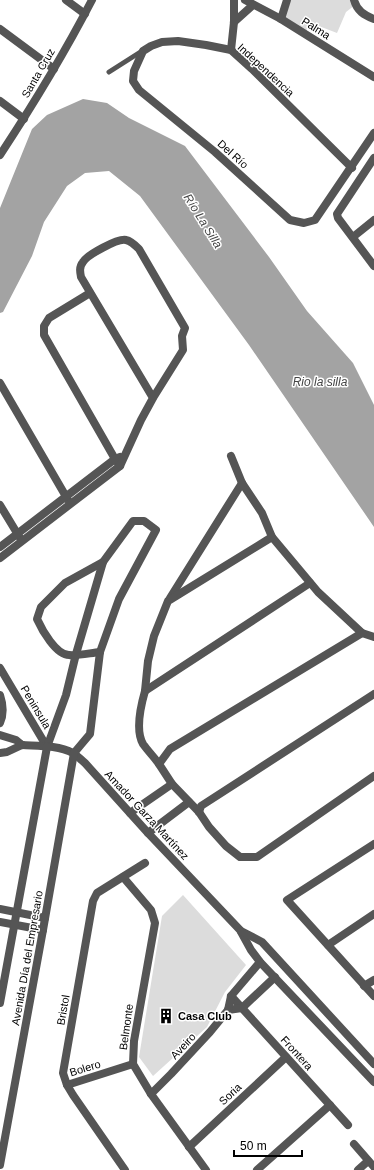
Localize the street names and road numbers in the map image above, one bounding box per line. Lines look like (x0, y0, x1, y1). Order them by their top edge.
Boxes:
street label: Palma (300, 15, 333, 42)
street label: Independencia (236, 41, 297, 100)
street label: Santa Cruz (19, 46, 57, 100)
street label: Del Río (215, 137, 251, 171)
street label: Peninsula (18, 683, 54, 732)
street label: Amador Garza Martínez (103, 768, 191, 862)
street label: Avenida Día del Empresario (9, 890, 45, 1026)
street label: Bristol (54, 994, 72, 1026)
street label: Belmonte (117, 1003, 135, 1051)
street label: Aveiro (168, 1031, 198, 1061)
street label: Frontera (279, 1034, 316, 1073)
street label: Bolero (68, 1058, 102, 1078)
street label: Soria (217, 1080, 244, 1107)

